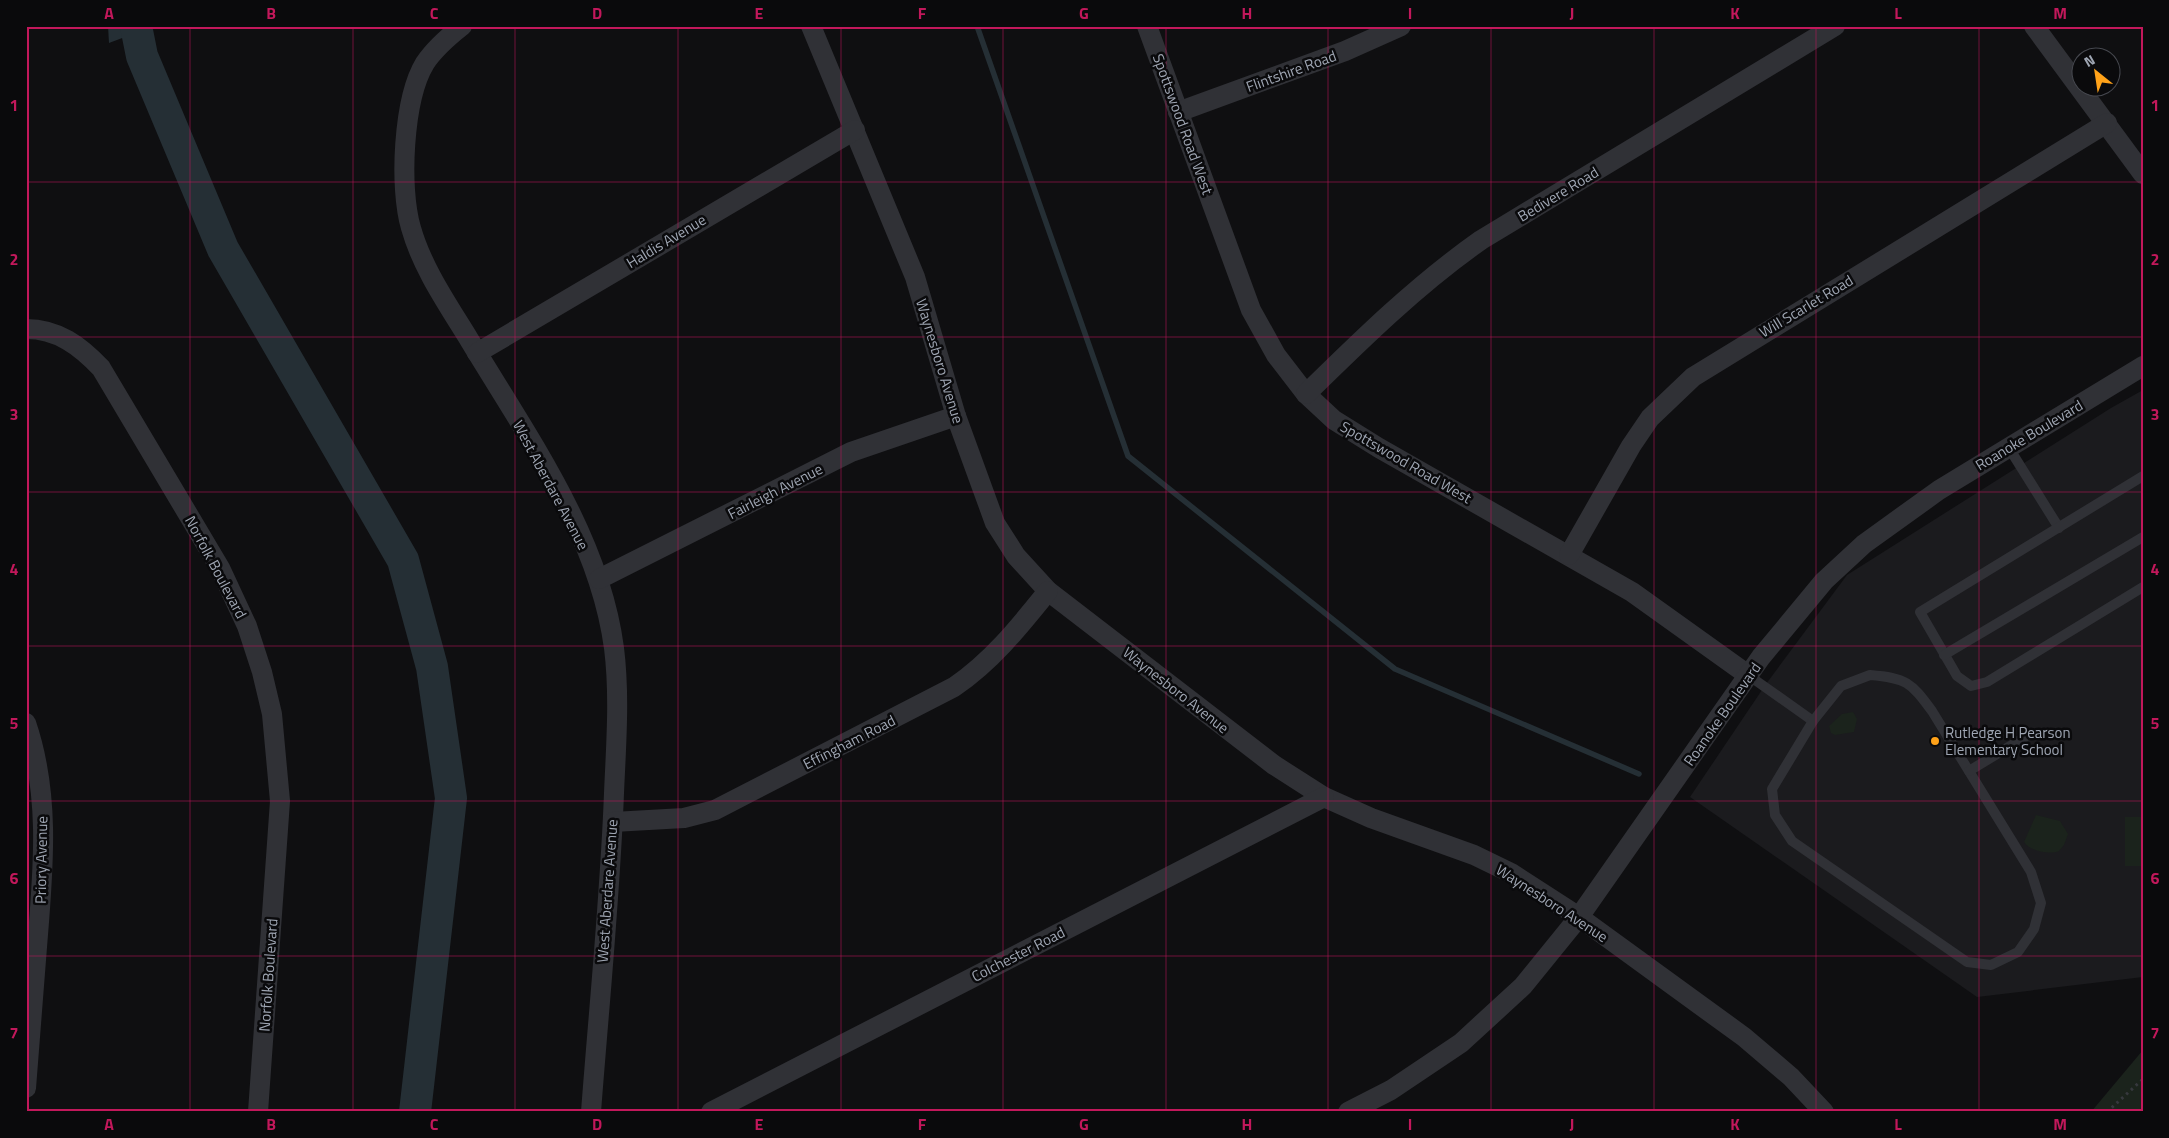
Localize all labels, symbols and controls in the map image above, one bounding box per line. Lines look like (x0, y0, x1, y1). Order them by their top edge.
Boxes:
text: A (104, 1, 114, 25)
text: B (266, 1, 276, 25)
text: C (430, 1, 439, 25)
text: D (592, 1, 602, 25)
text: E (755, 1, 764, 25)
text: F (918, 1, 927, 25)
text: G (1079, 1, 1089, 25)
text: H (1242, 1, 1252, 25)
text: I (1408, 1, 1412, 25)
text: J (1570, 1, 1574, 25)
text: K (1730, 1, 1740, 25)
text: L (1894, 1, 1902, 25)
text: M (2053, 1, 2067, 25)
street label: Flintshire Road (1243, 44, 1339, 98)
north arrow (2072, 48, 2122, 98)
text: N (2080, 49, 2099, 72)
street label: Spottswood Road West (1147, 50, 1219, 198)
text: 1 (10, 93, 18, 117)
text: 1 (2151, 93, 2159, 117)
street label: Bedivere Road (1513, 161, 1603, 227)
street label: Haldis Avenue (622, 208, 710, 274)
text: 2 (10, 247, 18, 271)
text: 2 (2151, 247, 2159, 271)
street label: Will Scarlet Road (1755, 269, 1857, 343)
street label: Waynesboro Avenue (910, 296, 970, 426)
street label: Roanoke Boulevard (1971, 394, 2087, 476)
text: 3 (10, 402, 18, 426)
text: 3 (2151, 402, 2159, 426)
street label: Spottswood Road West (1336, 415, 1477, 509)
street label: West Aberdare Avenue (507, 416, 595, 554)
street label: Fairleigh Avenue (724, 457, 826, 525)
street label: Norfolk Boulevard (179, 512, 253, 622)
text: 4 (10, 557, 19, 581)
text: 4 (2151, 557, 2160, 581)
street label: Waynesboro Avenue (1118, 641, 1234, 739)
street label: Roanoke Boulevard (1678, 657, 1766, 771)
street label: Effingham Road (799, 709, 899, 775)
text: 5 (10, 711, 19, 735)
text: 5 (2151, 711, 2160, 735)
place label: Rutledge H Pearson Elementary School (1945, 721, 2070, 761)
marker: Rutledge H Pearson Elementary School (1929, 735, 1941, 747)
street label: Priory Avenue (29, 816, 53, 904)
street label: West Aberdare Avenue (591, 818, 623, 964)
street label: Waynesboro Avenue (1491, 858, 1613, 948)
text: 6 (10, 866, 19, 890)
text: 6 (2151, 866, 2160, 890)
street label: Norfolk Boulevard (253, 918, 283, 1032)
street label: Colchester Road (967, 921, 1069, 987)
text: 7 (10, 1021, 18, 1045)
text: 7 (2151, 1021, 2159, 1045)
text: A (104, 1112, 114, 1136)
text: B (266, 1112, 276, 1136)
text: C (430, 1112, 439, 1136)
text: D (592, 1112, 602, 1136)
text: E (755, 1112, 764, 1136)
text: F (918, 1112, 927, 1136)
text: G (1079, 1112, 1089, 1136)
text: H (1242, 1112, 1252, 1136)
text: I (1408, 1112, 1412, 1136)
text: J (1570, 1112, 1574, 1136)
text: K (1730, 1112, 1740, 1136)
text: L (1894, 1112, 1902, 1136)
text: M (2053, 1112, 2067, 1136)

